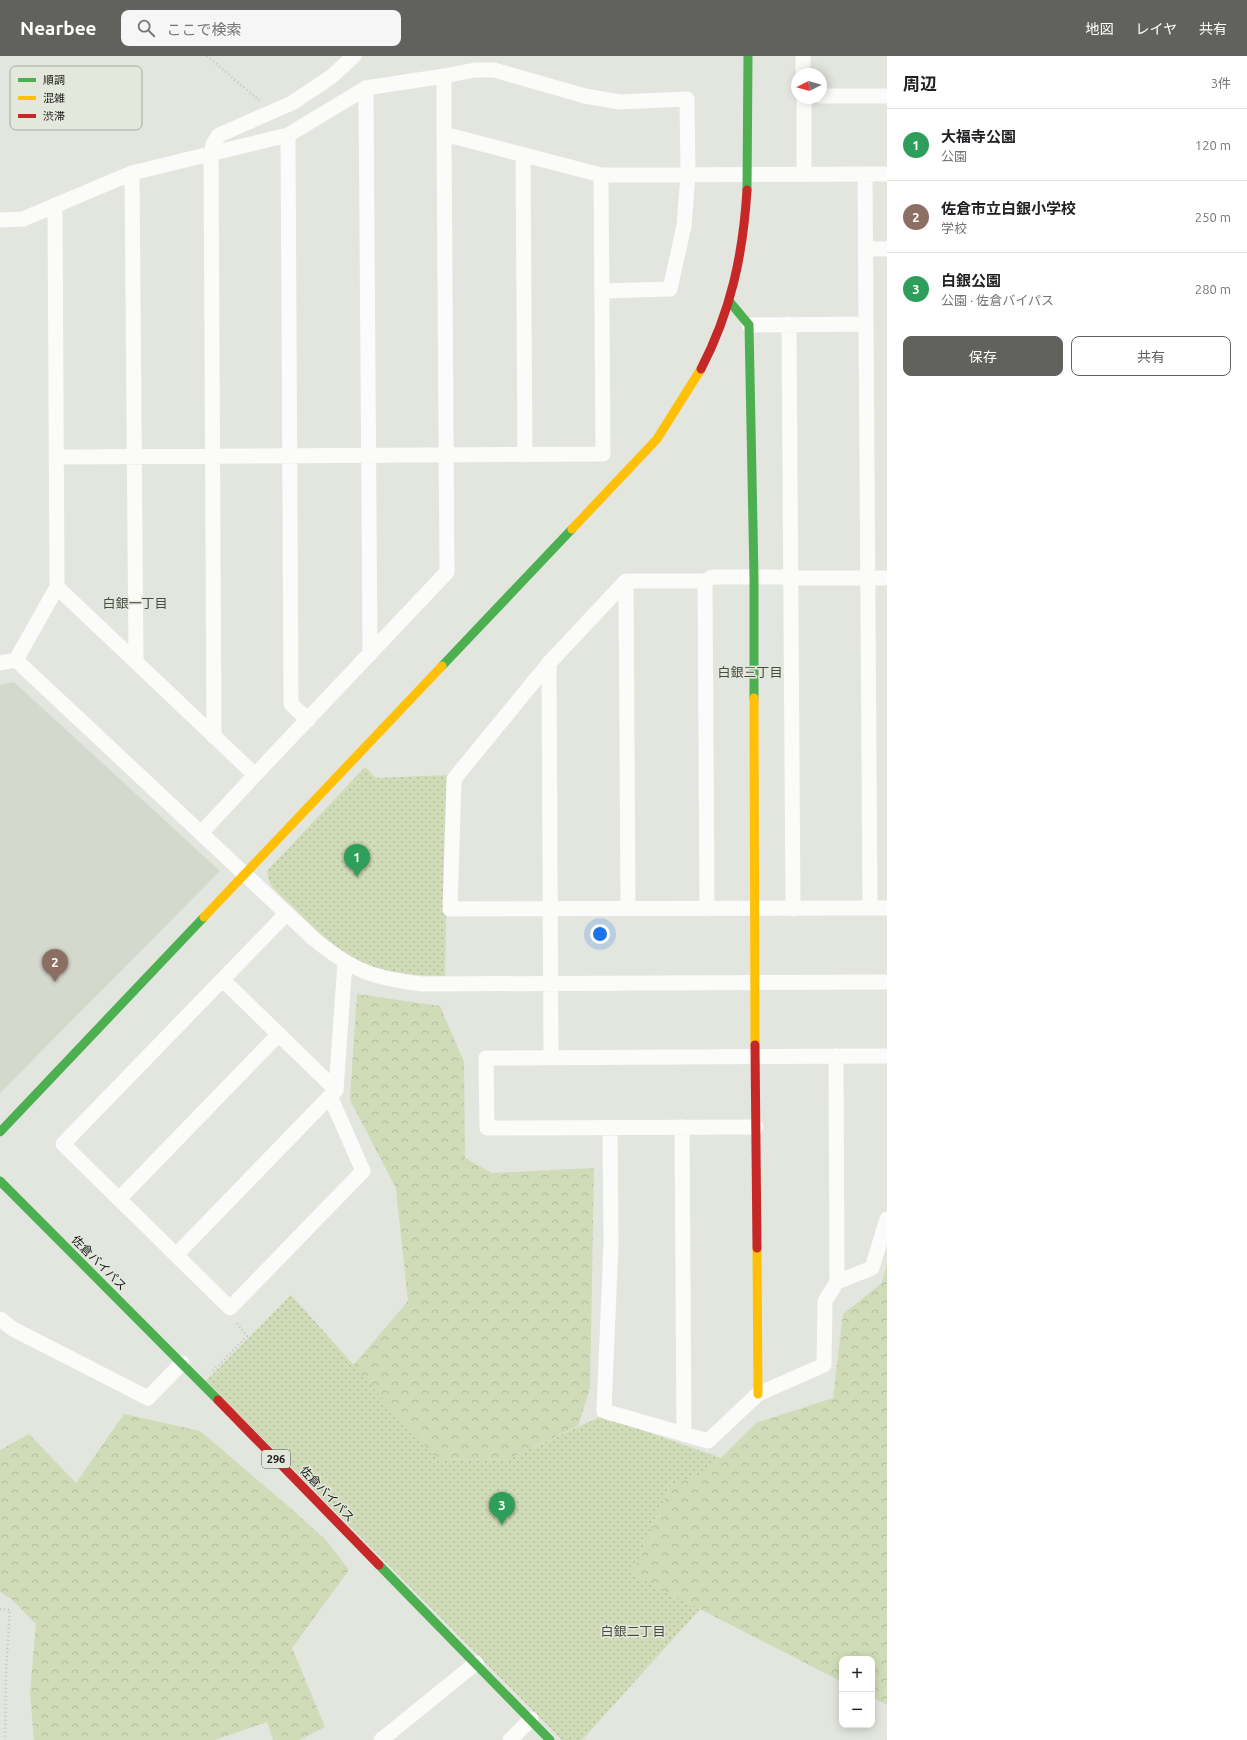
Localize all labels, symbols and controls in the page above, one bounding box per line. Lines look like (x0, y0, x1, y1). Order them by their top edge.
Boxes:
search box (121, 10, 401, 46)
text: Nearbee (20, 17, 97, 39)
icon: search (135, 17, 157, 39)
text: ここで検索 (167, 21, 242, 38)
text: 地図 (1085, 21, 1113, 37)
text: レイヤ (1135, 21, 1177, 37)
text: 共有 (1199, 21, 1227, 37)
legend (10, 66, 142, 130)
north arrow (791, 68, 827, 104)
text: 順調 (43, 74, 65, 86)
text: 周辺 (903, 74, 937, 93)
text: 3件 (1211, 76, 1231, 90)
text: 混雑 (43, 92, 65, 104)
text: 渋滞 (43, 110, 65, 122)
text: 大福寺公園 (941, 128, 1016, 145)
text: 1 (912, 138, 920, 152)
text: 120 m (1195, 138, 1231, 152)
text: 公園 (941, 149, 967, 163)
text: 佐倉市立白銀小学校 (941, 200, 1076, 217)
text: 2 (912, 210, 920, 224)
text: 250 m (1195, 210, 1231, 224)
text: 学校 (941, 221, 967, 235)
text: 白銀公園 (941, 272, 1001, 289)
text: 3 (912, 282, 920, 296)
text: 280 m (1195, 282, 1231, 296)
text: 公園 · 佐倉バイパス (941, 293, 1054, 307)
button: 保存 (903, 336, 1063, 376)
button: 共有 (1071, 336, 1231, 376)
district label: 白銀一丁目 (102, 596, 168, 610)
district label: 白銀三丁目 (717, 665, 783, 679)
pin: 1 (344, 844, 370, 877)
your location (590, 924, 610, 944)
pin: 2 (42, 949, 68, 982)
street label: 佐倉バイパス (69, 1233, 129, 1293)
road number: 296 (262, 1450, 290, 1468)
street label: 佐倉バイパス (298, 1463, 357, 1524)
pin: 3 (489, 1492, 515, 1525)
district label: 白銀二丁目 (600, 1624, 666, 1638)
map controls (839, 1656, 875, 1728)
button: + (839, 1656, 875, 1692)
button: − (839, 1692, 875, 1728)

